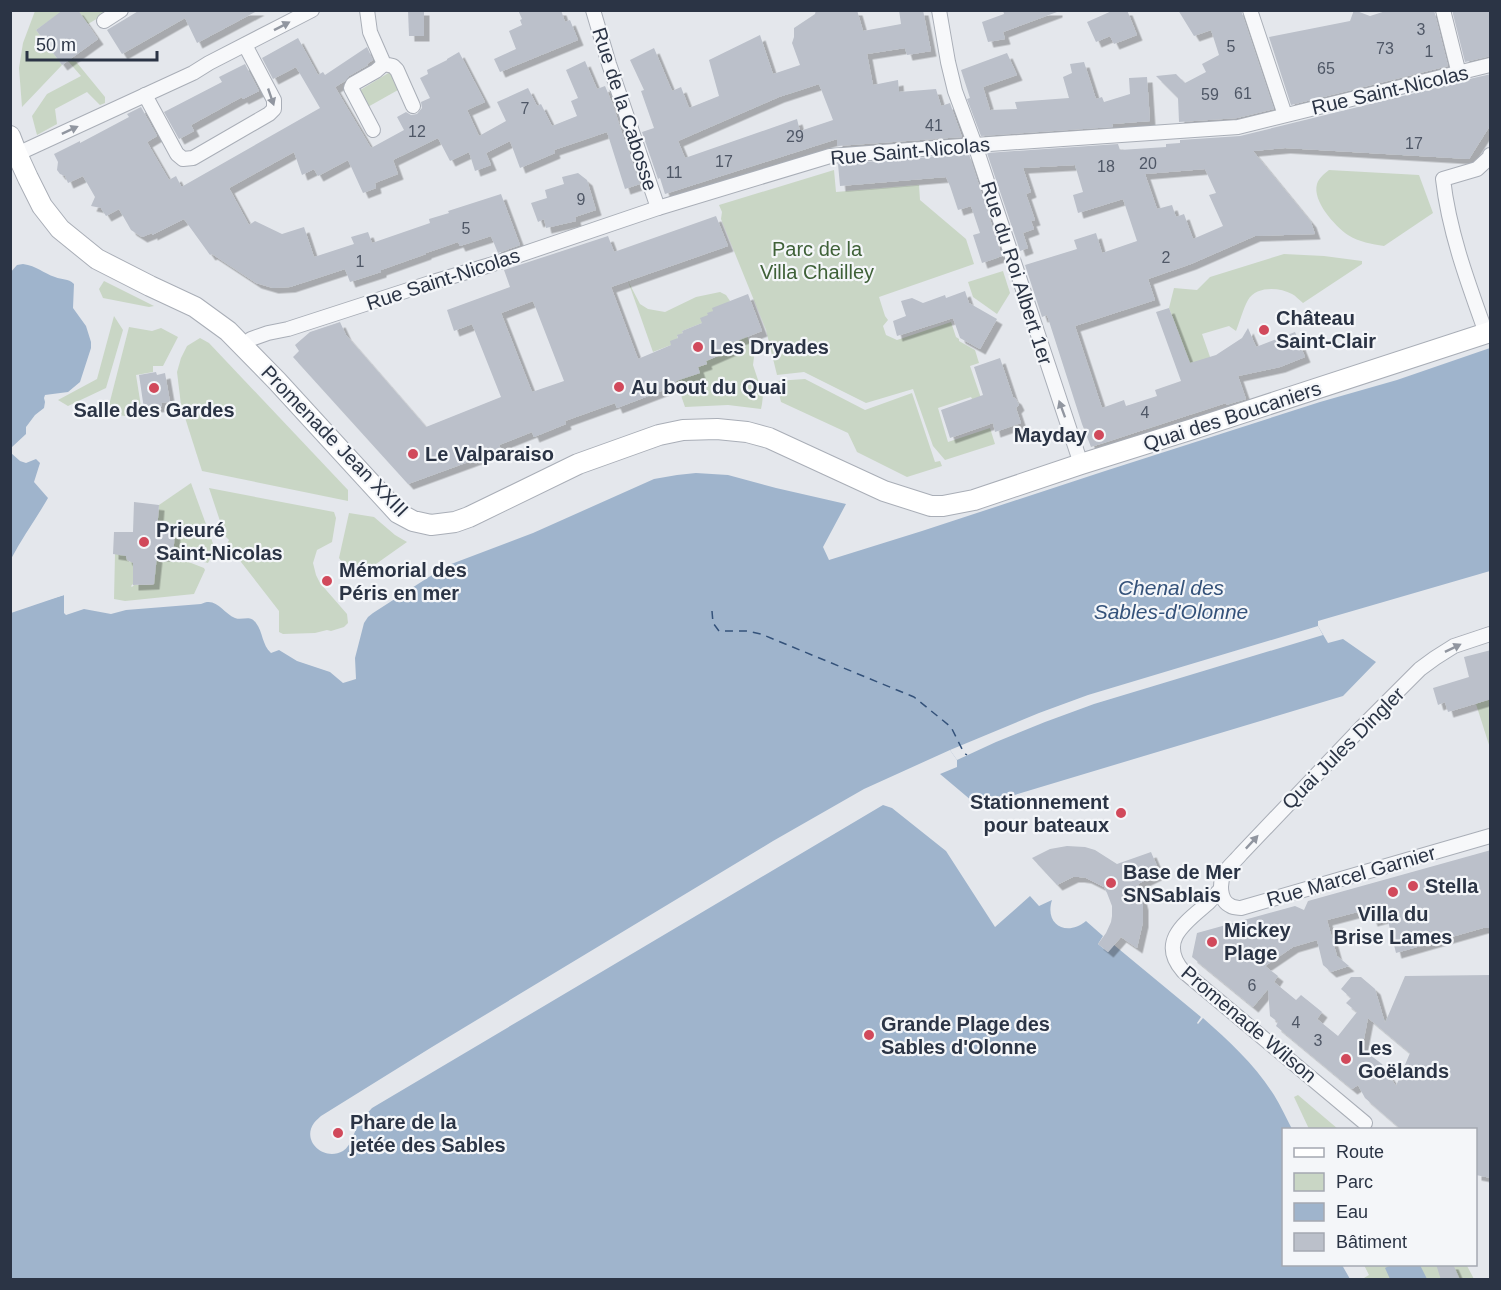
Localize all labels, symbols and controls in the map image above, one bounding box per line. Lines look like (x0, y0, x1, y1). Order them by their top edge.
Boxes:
one-way arrow (274, 21, 291, 30)
house number: 3 (1417, 21, 1426, 38)
scale bar (27, 24, 158, 62)
street label: Rue de la Cabosse (588, 25, 662, 193)
text: 50 m (36, 35, 76, 55)
house number: 5 (1227, 38, 1236, 55)
house number: 73 (1376, 40, 1394, 57)
house number: 1 (1425, 43, 1434, 60)
house number: 65 (1317, 60, 1335, 77)
street label: Rue Saint-Nicolas (1310, 61, 1470, 119)
house number: 61 (1234, 85, 1252, 102)
house number: 59 (1201, 86, 1219, 103)
one-way arrow (266, 88, 276, 106)
house number: 7 (521, 100, 530, 117)
house number: 41 (925, 117, 943, 134)
house number: 12 (408, 123, 426, 140)
one-way arrow (61, 125, 78, 134)
house number: 29 (786, 128, 804, 145)
street label: Rue Saint-Nicolas (829, 133, 991, 169)
house number: 17 (1405, 135, 1423, 152)
house number: 17 (715, 153, 733, 170)
house number: 20 (1139, 155, 1157, 172)
house number: 18 (1097, 158, 1115, 175)
house number: 11 (666, 164, 682, 181)
street label: Rue du Roi Albert 1er (977, 179, 1057, 368)
house number: 9 (577, 191, 586, 208)
house number: 5 (462, 220, 471, 237)
park label: Parc de la Villa Chailley (760, 238, 874, 283)
street label: Rue Saint-Nicolas (363, 244, 523, 314)
house number: 2 (1162, 249, 1171, 266)
house number: 1 (356, 253, 365, 270)
place label: Château Saint-Clair (1276, 307, 1376, 352)
marker: Château Saint-Clair (1257, 323, 1271, 337)
place label: Les Dryades (710, 336, 829, 358)
marker: Les Dryades (691, 340, 705, 354)
street label: Promenade Jean XXIII (257, 361, 413, 521)
place label: Au bout du Quai (631, 376, 787, 398)
street label: Quai des Boucaniers (1140, 377, 1324, 455)
marker: Au bout du Quai (612, 380, 626, 394)
marker: Salle des Gardes (147, 381, 161, 395)
place label: Salle des Gardes (73, 399, 235, 421)
one-way arrow (1056, 400, 1066, 418)
house number: 4 (1141, 404, 1150, 421)
place label: Mayday (1014, 424, 1088, 446)
marker: Mayday (1092, 428, 1106, 442)
place label: Le Valparaiso (425, 443, 554, 465)
marker: Le Valparaiso (406, 447, 420, 461)
place label: Prieuré Saint-Nicolas (156, 519, 283, 564)
marker: Prieuré Saint-Nicolas (137, 535, 151, 549)
place label: Mémorial des Péris en mer (339, 559, 467, 604)
marker: Mémorial des Péris en mer (320, 574, 334, 588)
water label: Chenal des Sables-d'Olonne (1094, 576, 1248, 623)
one-way arrow (1445, 643, 1462, 652)
street label: Quai Jules Dingler (1277, 682, 1409, 814)
place label: Stationnement pour bateaux (970, 791, 1109, 836)
marker: Stationnement pour bateaux (1114, 806, 1128, 820)
one-way arrow (1245, 834, 1259, 849)
street label: Rue Marcel Garnier (1264, 841, 1438, 911)
place label: Base de Mer SNSablais (1123, 861, 1241, 906)
place label: Stella (1425, 875, 1479, 897)
marker: Base de Mer SNSablais (1104, 876, 1118, 890)
marker: Stella (1406, 879, 1420, 893)
marker: Villa du Brise Lames (1386, 885, 1400, 899)
place label: Villa du Brise Lames (1334, 903, 1452, 948)
place label: Mickey Plage (1224, 919, 1292, 964)
marker: Mickey Plage (1205, 935, 1219, 949)
street label: Promenade Wilson (1177, 961, 1321, 1087)
house number: 6 (1248, 977, 1257, 994)
place label: Grande Plage des Sables d'Olonne (881, 1013, 1050, 1058)
house number: 4 (1292, 1014, 1301, 1031)
marker: Grande Plage des Sables d'Olonne (862, 1028, 876, 1042)
house number: 3 (1314, 1032, 1323, 1049)
place label: Les Goëlands (1358, 1037, 1449, 1082)
marker: Les Goëlands (1339, 1052, 1353, 1066)
place label: Phare de la jetée des Sables (349, 1111, 506, 1156)
marker: Phare de la jetée des Sables (331, 1126, 345, 1140)
legend (1282, 1128, 1477, 1266)
text: Route (1336, 1142, 1384, 1162)
text: Parc (1336, 1172, 1373, 1192)
text: Eau (1336, 1202, 1368, 1222)
text: Bâtiment (1336, 1232, 1407, 1252)

